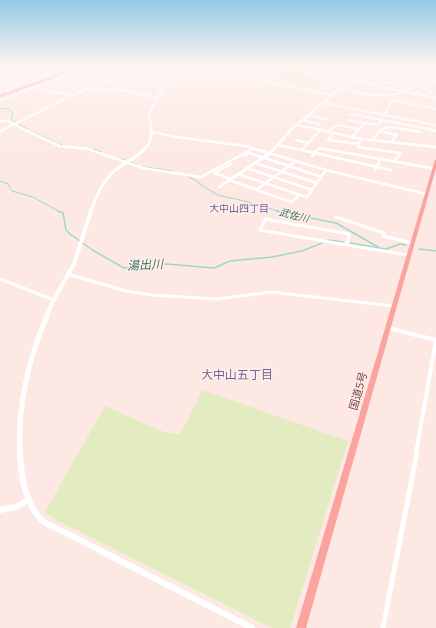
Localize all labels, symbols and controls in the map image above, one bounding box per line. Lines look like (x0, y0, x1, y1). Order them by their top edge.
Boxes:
district label: 大中山四丁目 (209, 202, 269, 214)
water label: 武佐川 (278, 206, 311, 225)
water label: 湯出川 (127, 256, 165, 272)
district label: 大中山五丁目 (201, 367, 273, 381)
street label: 国道5号 (346, 370, 369, 412)

